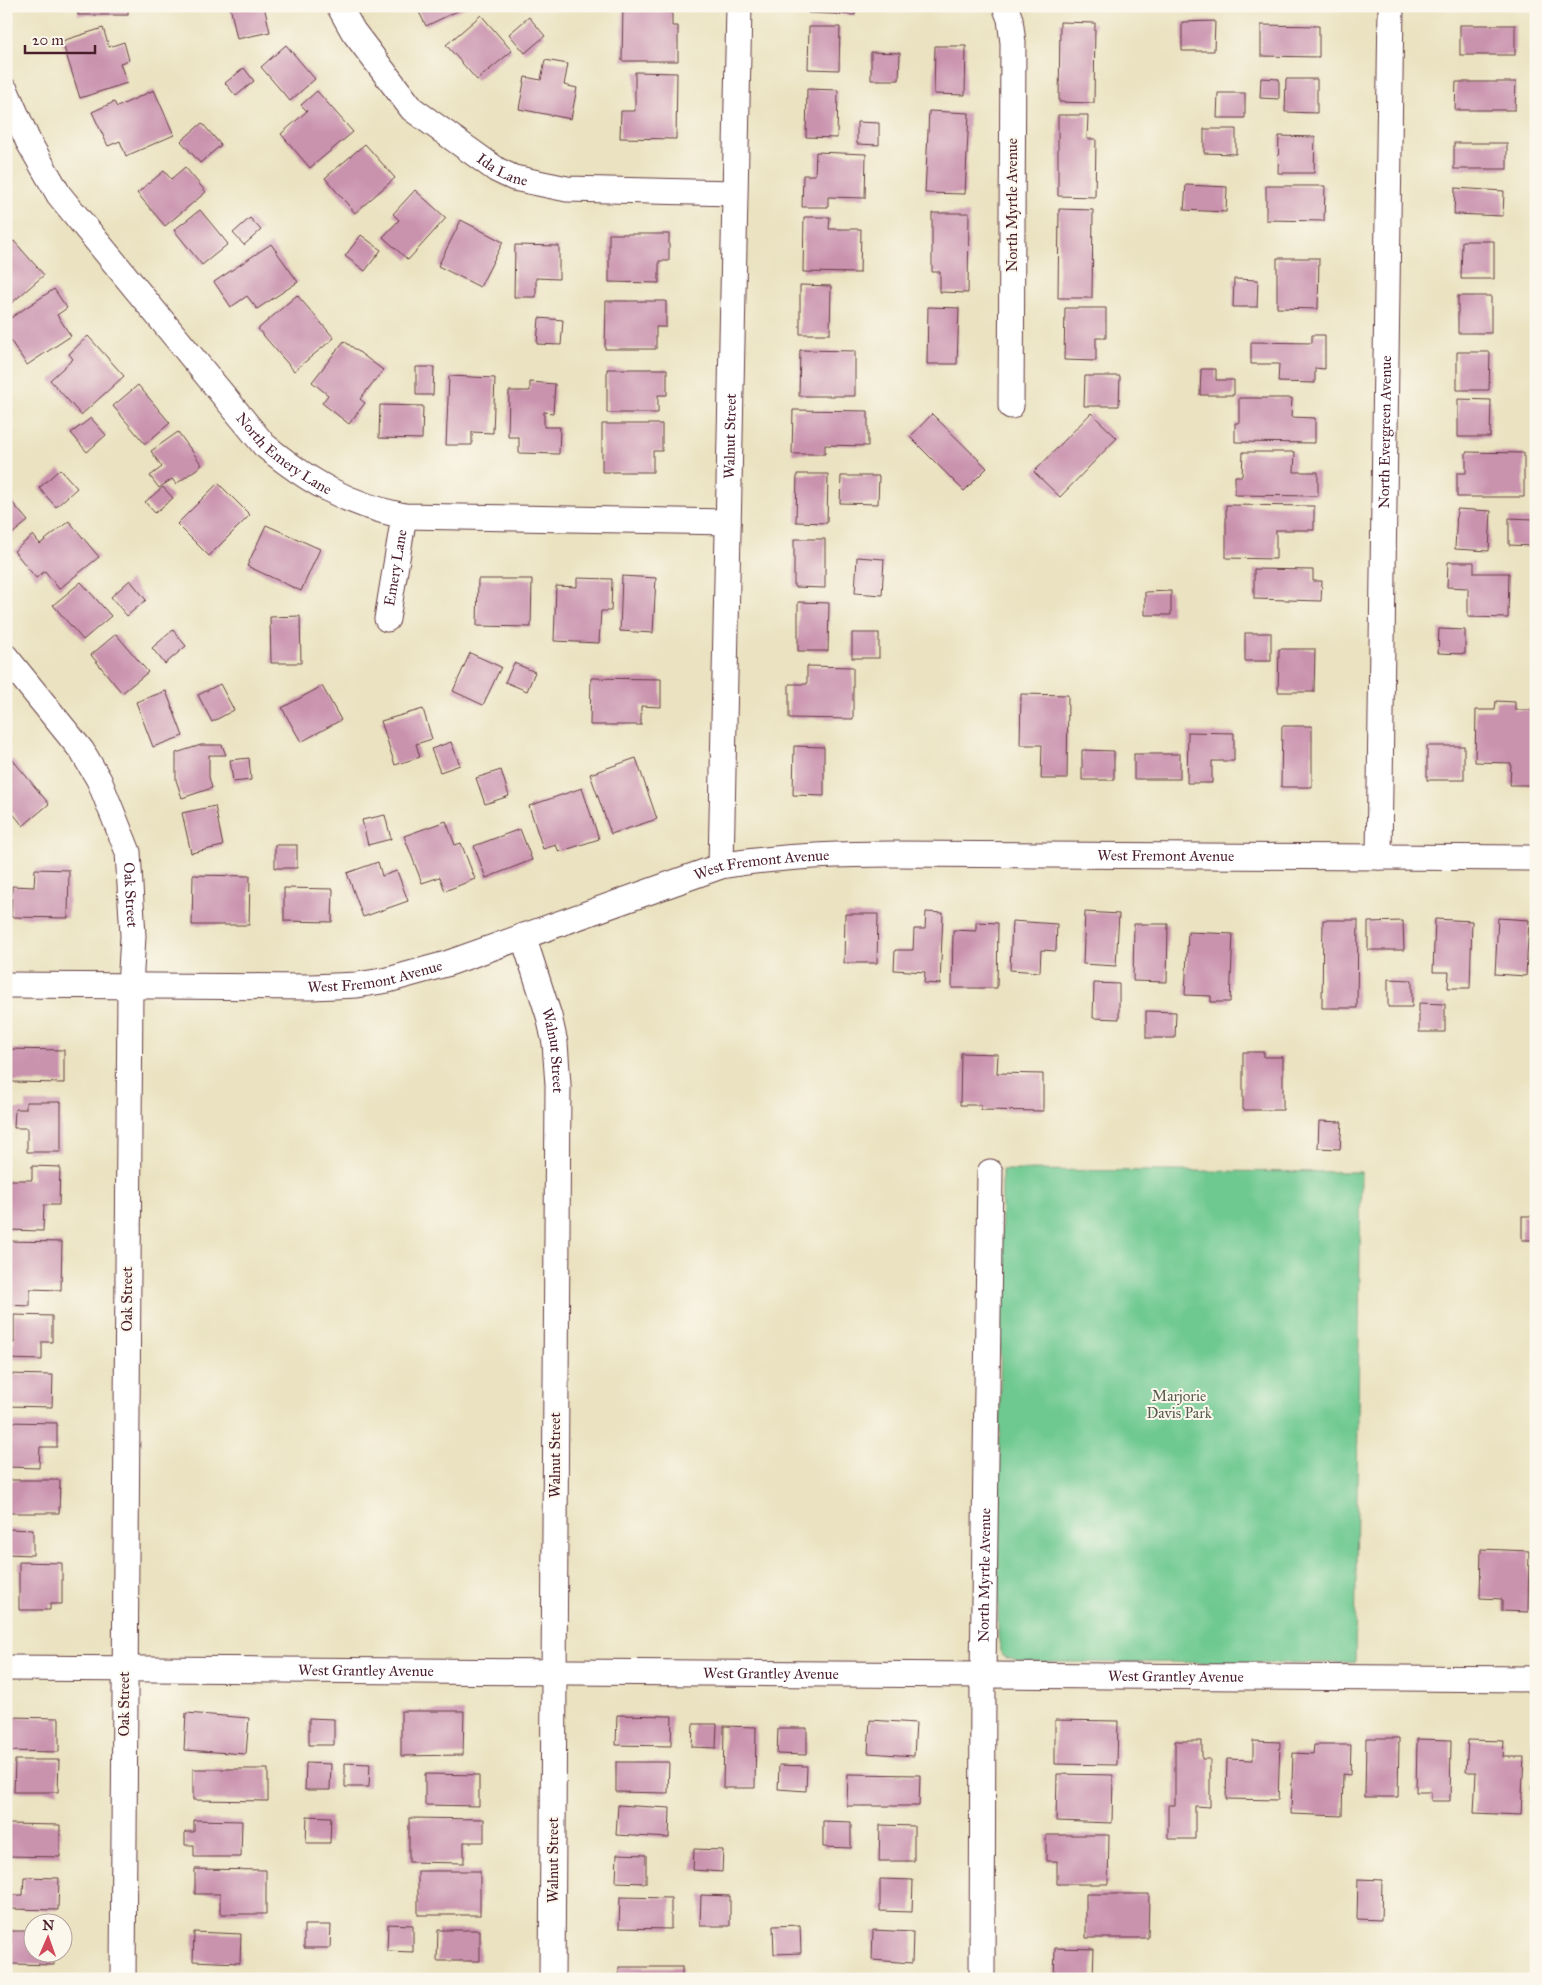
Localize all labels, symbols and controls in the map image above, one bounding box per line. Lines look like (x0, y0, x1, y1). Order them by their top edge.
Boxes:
scale bar (25, 22, 95, 54)
text: 20 m (32, 31, 64, 49)
street label: North Myrtle Avenue (1003, 138, 1021, 272)
street label: Ida Lane (473, 150, 529, 190)
street label: North Evergreen Avenue (1375, 355, 1395, 509)
street label: Walnut Street (720, 392, 740, 479)
street label: North Emery Lane (232, 409, 335, 498)
street label: Emery Lane (380, 528, 411, 607)
street label: West Fremont Avenue (692, 846, 830, 884)
street label: West Fremont Avenue (1097, 846, 1234, 865)
street label: Oak Street (120, 862, 142, 929)
street label: West Fremont Avenue (307, 956, 444, 996)
street label: Walnut Street (538, 1006, 567, 1094)
street label: Oak Street (118, 1266, 136, 1332)
park label: Marjorie Davis Park (1146, 1387, 1212, 1422)
street label: Walnut Street (546, 1411, 564, 1498)
street label: North Myrtle Avenue (974, 1508, 994, 1642)
street label: West Grantley Avenue (298, 1661, 434, 1680)
street label: West Grantley Avenue (703, 1664, 839, 1683)
street label: West Grantley Avenue (1108, 1667, 1244, 1686)
street label: Oak Street (115, 1671, 133, 1737)
street label: Walnut Street (544, 1816, 562, 1903)
north arrow (22, 1912, 72, 1962)
text: N (42, 1917, 55, 1934)

